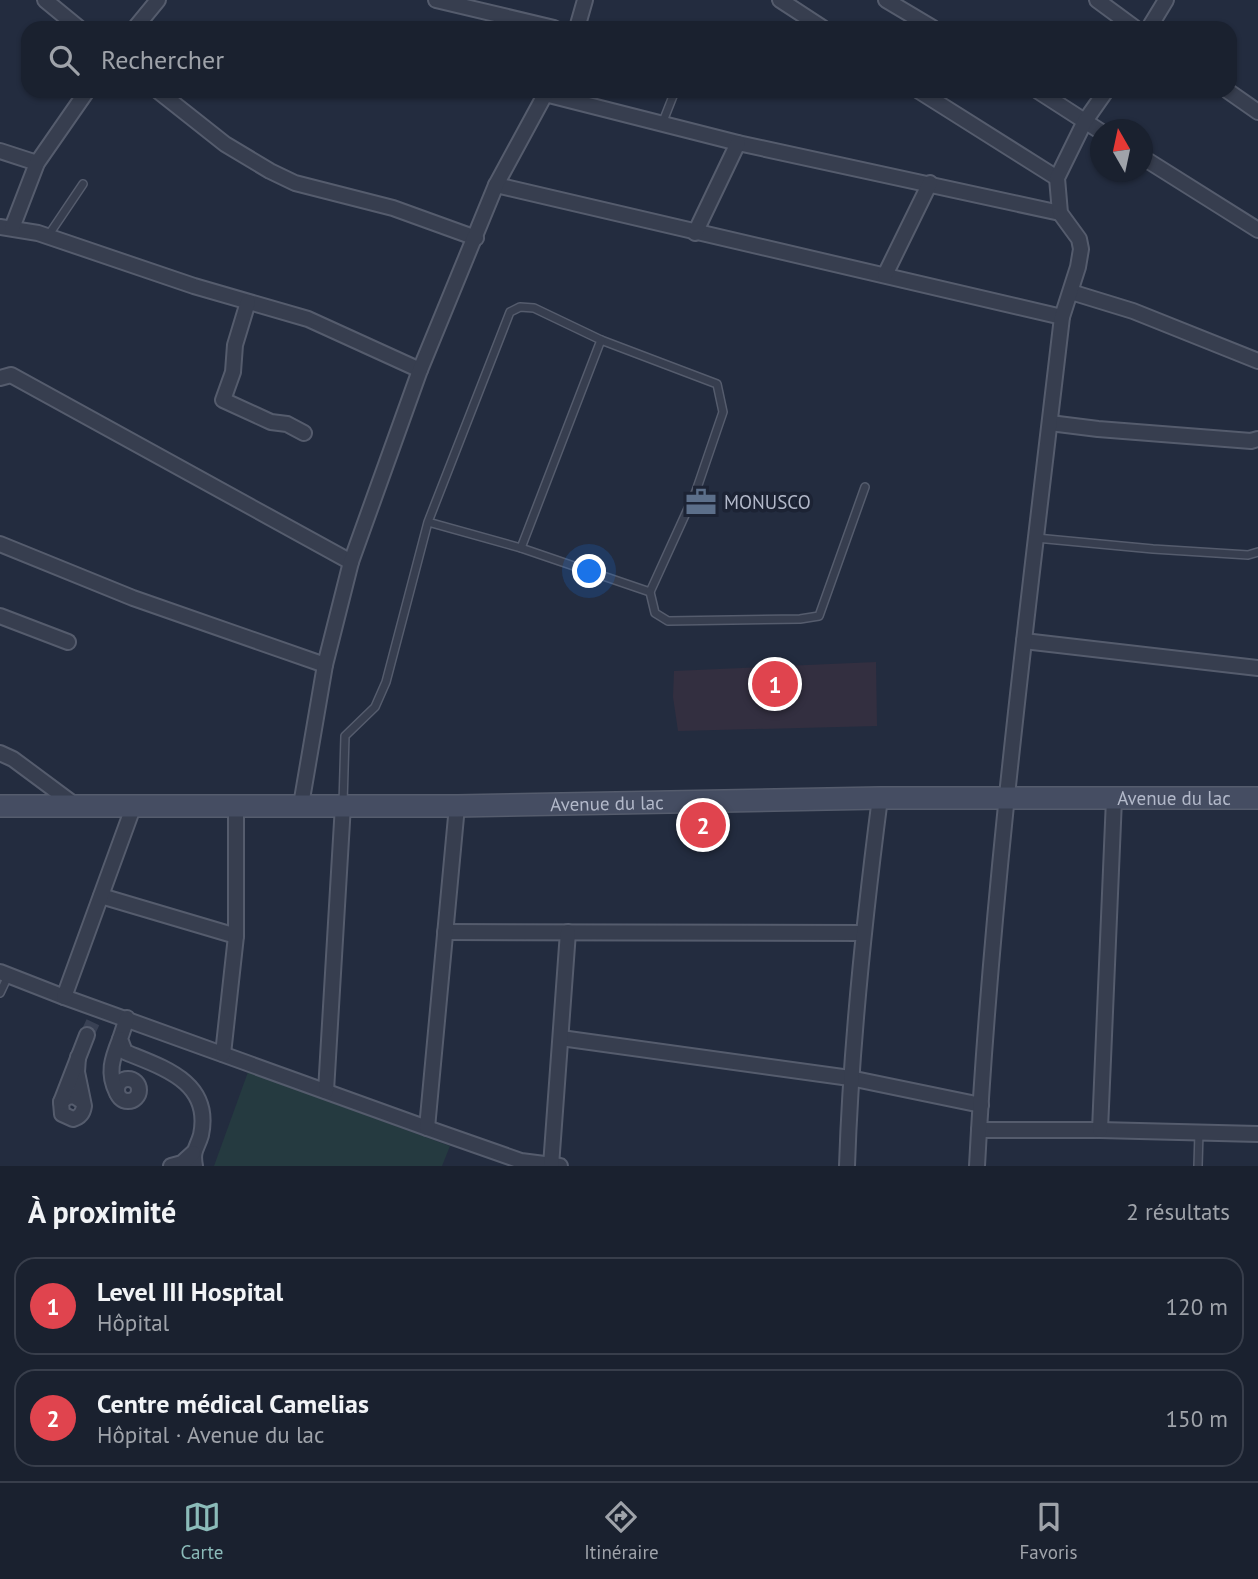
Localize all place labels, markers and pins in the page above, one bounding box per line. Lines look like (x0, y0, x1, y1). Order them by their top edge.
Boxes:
office icon: MONUSCO (684, 485, 718, 519)
place label: MONUSCO (724, 490, 811, 514)
pin: 1 (752, 658, 798, 710)
pin: 2 (680, 799, 726, 851)

